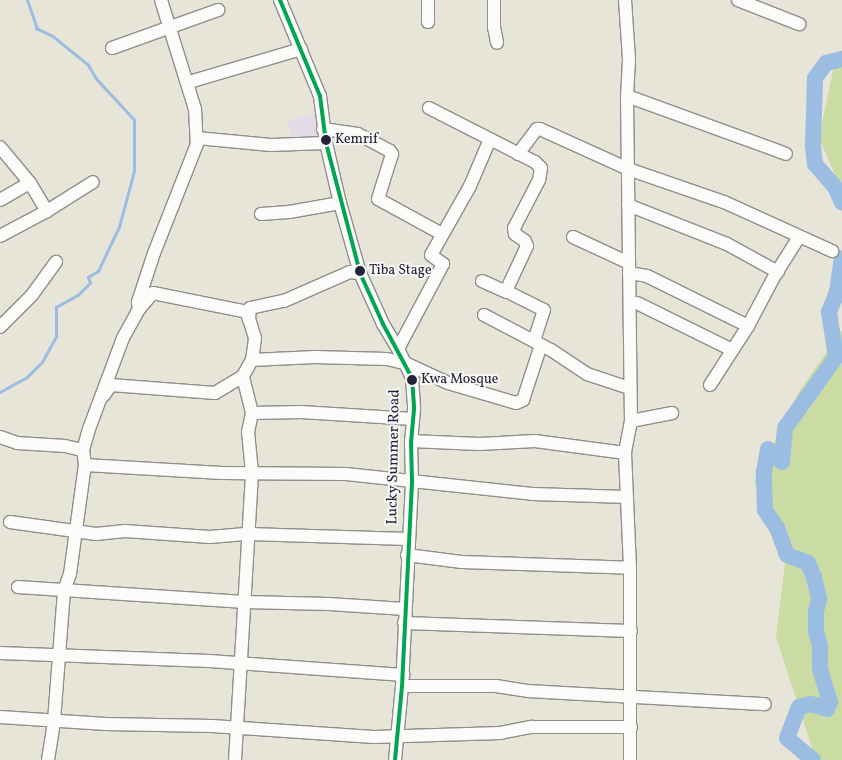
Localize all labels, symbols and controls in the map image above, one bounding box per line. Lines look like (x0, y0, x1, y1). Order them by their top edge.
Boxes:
place label: Kemrif (335, 132, 378, 148)
marker: Kemrif (321, 135, 331, 145)
place label: Tiba Stage (369, 263, 432, 279)
marker: Tiba Stage (355, 266, 365, 276)
place label: Kwa Mosque (421, 372, 498, 388)
marker: Kwa Mosque (407, 375, 417, 385)
street label: Lucky Summer Road (384, 389, 404, 525)

